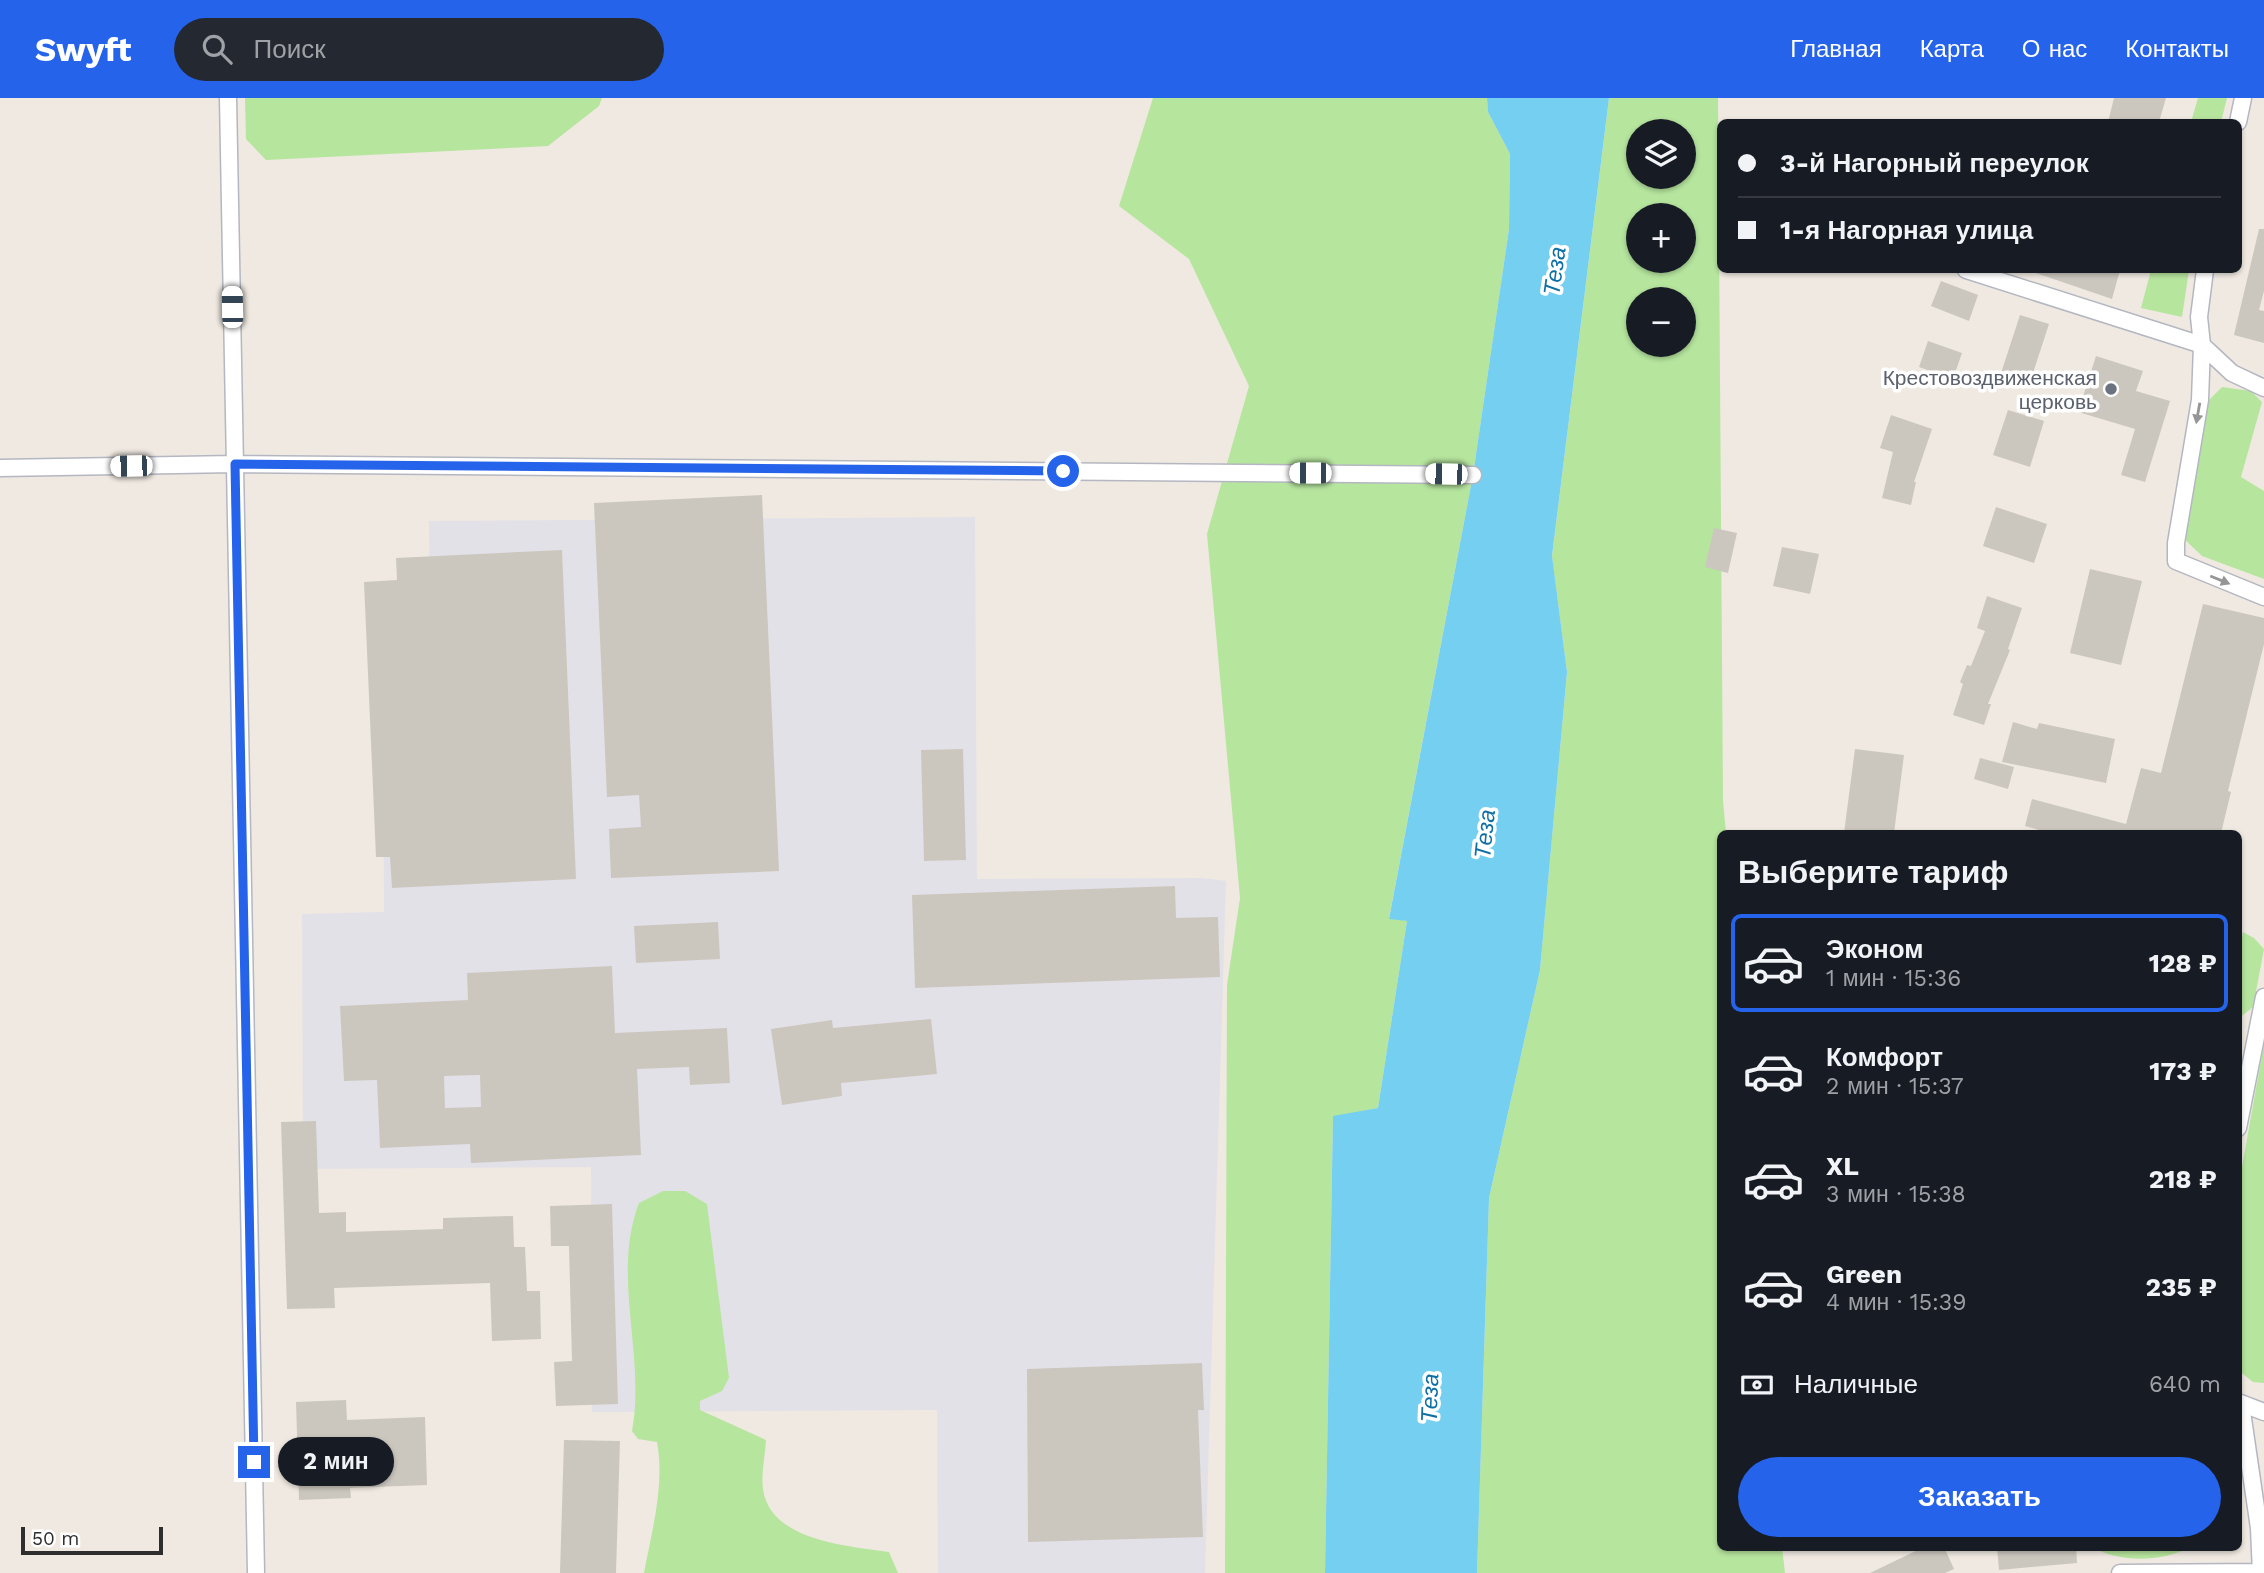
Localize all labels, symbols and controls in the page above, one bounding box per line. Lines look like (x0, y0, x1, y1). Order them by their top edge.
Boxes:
search box (174, 18, 664, 81)
text: Swyft (35, 30, 132, 69)
icon: search (198, 30, 236, 68)
text: Поиск (254, 34, 326, 64)
text: Главная (1790, 35, 1882, 63)
text: Карта (1920, 35, 1984, 63)
text: О нас (2022, 35, 2087, 63)
text: Контакты (2125, 35, 2229, 63)
map controls (1626, 119, 1696, 357)
button: layers (1626, 119, 1696, 189)
text: 3-й Нагорный переулок (1780, 148, 2089, 178)
button: + (1626, 203, 1696, 273)
text: 1-я Нагорная улица (1780, 215, 2033, 245)
water label: Теза (1538, 245, 1572, 297)
car (222, 286, 243, 328)
button: − (1626, 287, 1696, 357)
place label: Крестовоздвиженская церковь (1883, 365, 2097, 414)
marker: Крестовоздвиженская церковь (2103, 381, 2119, 397)
one-way arrow (2192, 402, 2203, 424)
car (110, 455, 153, 477)
route start (1047, 455, 1079, 487)
car (1290, 463, 1332, 484)
car (1425, 463, 1468, 485)
one-way arrow (2209, 574, 2230, 585)
water label: Теза (1469, 808, 1501, 860)
text: Выберите тариф (1738, 853, 2009, 891)
icon: car (1742, 932, 1805, 995)
text: Эконом (1826, 934, 1924, 964)
text: 128 ₽ (2149, 948, 2217, 978)
text: 1 мин · 15:36 (1826, 965, 1961, 992)
icon: car (1742, 1040, 1805, 1103)
text: Комфорт (1826, 1042, 1943, 1072)
text: 173 ₽ (2149, 1056, 2217, 1086)
text: 2 мин · 15:37 (1826, 1073, 1964, 1100)
icon: car (1742, 1148, 1805, 1211)
text: XL (1826, 1151, 1859, 1181)
text: 218 ₽ (2149, 1164, 2217, 1194)
text: 3 мин · 15:38 (1826, 1181, 1966, 1208)
icon: car (1742, 1256, 1805, 1319)
text: Green (1826, 1259, 1902, 1289)
text: 235 ₽ (2146, 1272, 2217, 1302)
text: 4 мин · 15:39 (1826, 1289, 1966, 1316)
icon: cash (1738, 1366, 1776, 1404)
text: Наличные (1794, 1369, 1918, 1399)
text: 640 m (2149, 1371, 2221, 1398)
water label: Теза (1416, 1373, 1444, 1423)
callout: 2 мин (278, 1438, 394, 1486)
route end (238, 1446, 270, 1478)
text: 2 мин (303, 1448, 369, 1475)
button: Заказать (1738, 1457, 2221, 1537)
scale bar (21, 1524, 163, 1556)
text: 50 m (32, 1527, 79, 1550)

